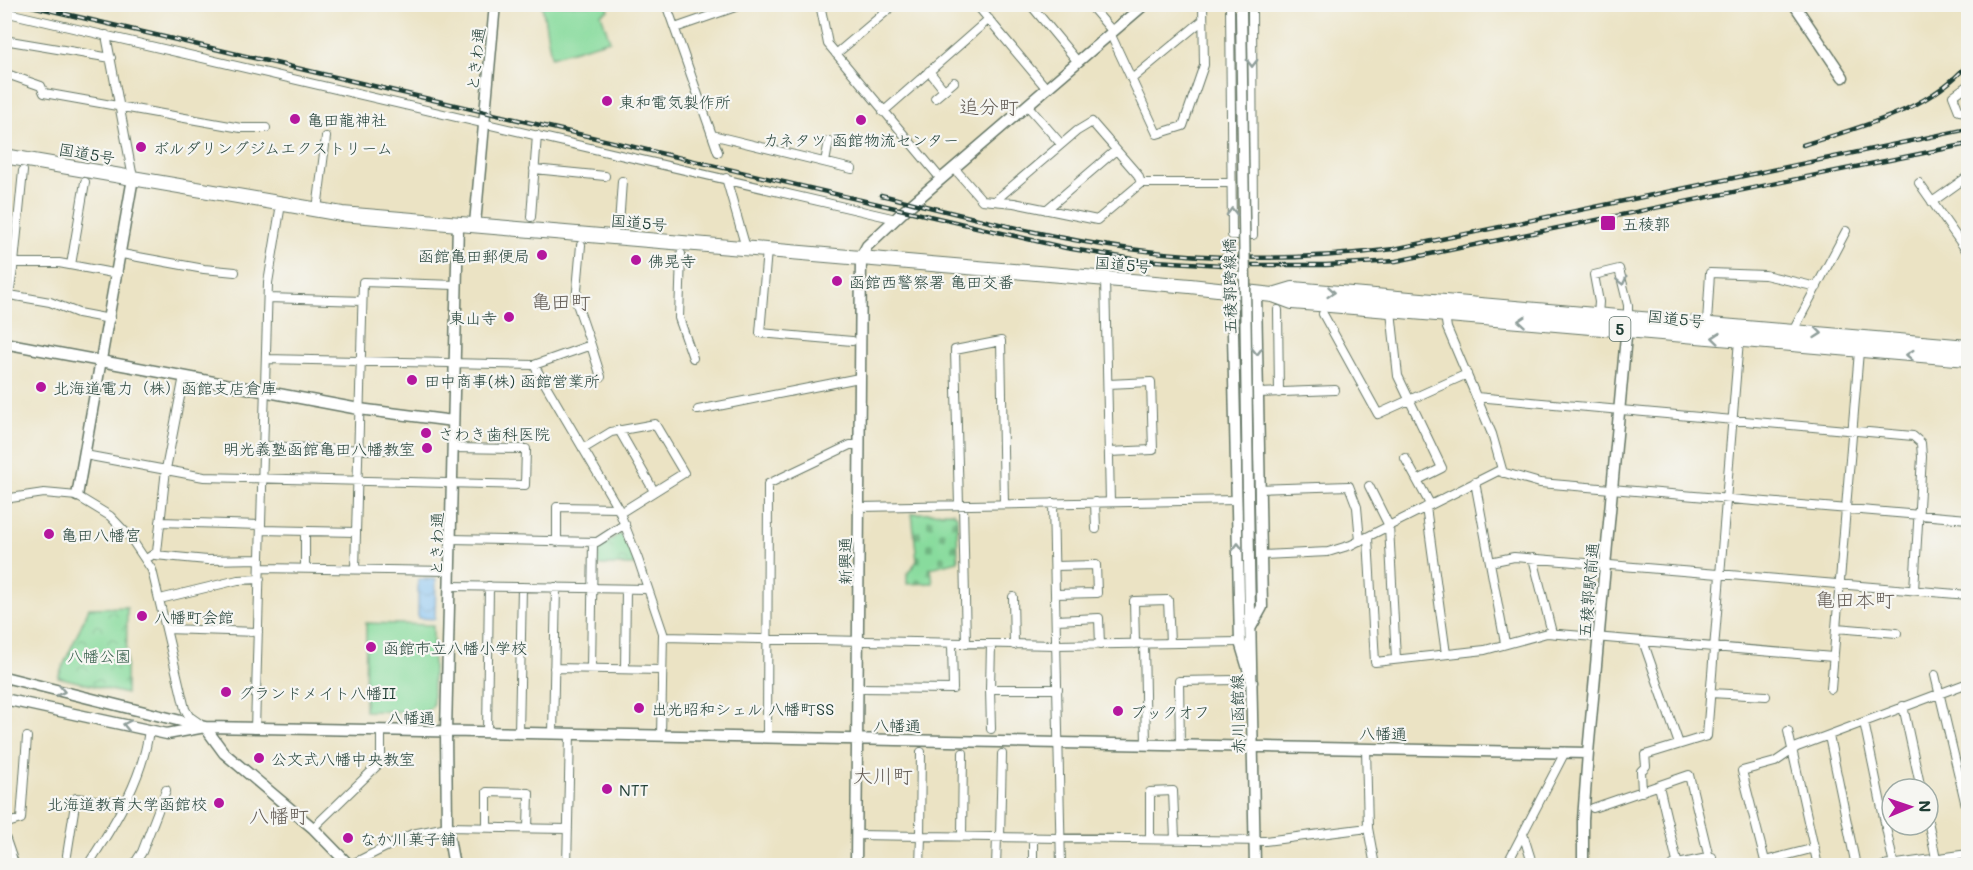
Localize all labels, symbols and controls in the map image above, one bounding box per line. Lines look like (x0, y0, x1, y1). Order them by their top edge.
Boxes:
street label: ときわ通 (461, 26, 489, 92)
one-way arrow (1246, 58, 1258, 67)
place label: 東和電気製作所 (619, 91, 731, 112)
district label: 追分町 (959, 93, 1019, 119)
marker: 東和電気製作所 (600, 94, 614, 108)
place label: 亀田龍神社 (307, 109, 387, 130)
marker: 亀田龍神社 (288, 112, 302, 126)
marker: カネタツ 函館物流センター (854, 113, 868, 127)
place label: カネタツ 函館物流センター (763, 129, 959, 150)
place label: ボルダリングジムエクストリーム (153, 137, 393, 158)
street label: 国道5号 (57, 138, 117, 168)
marker: ボルダリングジムエクストリーム (134, 140, 148, 154)
one-way arrow (1225, 208, 1238, 217)
street label: 国道5号 (610, 209, 668, 235)
place label: 五稜郭 (1622, 213, 1670, 234)
marker: 五稜郭 (1599, 214, 1617, 232)
street label: 五稜郭跨線橋 (1218, 238, 1240, 334)
place label: 函館亀田郵便局 (418, 245, 530, 266)
marker: 函館亀田郵便局 (535, 248, 549, 262)
place label: 佛晃寺 (648, 250, 696, 271)
street label: 国道5号 (1094, 251, 1152, 277)
marker: 佛晃寺 (629, 253, 643, 267)
place label: 函館西警察署 亀田交番 (849, 271, 1014, 292)
marker: 函館西警察署 亀田交番 (830, 274, 844, 288)
one-way arrow (1615, 276, 1628, 286)
one-way arrow (1326, 286, 1335, 299)
district label: 亀田町 (531, 288, 591, 314)
street label: 国道5号 (1646, 305, 1706, 331)
place label: 東山寺 (449, 307, 497, 328)
marker: 東山寺 (502, 310, 516, 324)
one-way arrow (1517, 315, 1526, 328)
road number: 5 (1610, 317, 1630, 341)
one-way arrow (1814, 326, 1823, 339)
one-way arrow (1711, 332, 1720, 345)
one-way arrow (1251, 347, 1263, 356)
one-way arrow (1906, 348, 1915, 361)
place label: 田中商事(株) 函館営業所 (424, 370, 600, 391)
marker: 田中商事(株) 函館営業所 (405, 373, 419, 387)
place label: 北海道電力（株）函館支店倉庫 (53, 377, 277, 398)
marker: 北海道電力（株）函館支店倉庫 (34, 380, 48, 394)
place label: さわき歯科医院 (438, 423, 550, 444)
marker: さわき歯科医院 (419, 426, 433, 440)
place label: 明光義塾函館亀田八幡教室 (223, 438, 415, 459)
marker: 明光義塾函館亀田八幡教室 (420, 441, 434, 455)
street label: ときわ通 (425, 512, 447, 576)
place label: 亀田八幡宮 (61, 524, 141, 545)
marker: 亀田八幡宮 (42, 527, 56, 541)
street label: 新興通 (834, 537, 855, 585)
street label: 五稜郭駅前通 (1573, 541, 1603, 639)
one-way arrow (1232, 542, 1244, 551)
district label: 亀田本町 (1815, 586, 1895, 612)
place label: 八幡町会館 (154, 606, 234, 627)
marker: 八幡町会館 (135, 609, 149, 623)
place label: 函館市立八幡小学校 (383, 637, 527, 658)
marker: 函館市立八幡小学校 (364, 640, 378, 654)
park label: 八幡公園 (67, 645, 131, 666)
street label: 赤川函館線 (1226, 674, 1248, 754)
place label: グランドメイト八幡II (238, 682, 396, 703)
one-way arrow (56, 683, 66, 696)
marker: グランドメイト八幡II (219, 685, 233, 699)
place label: 出光昭和シェル 八幡町SS (651, 698, 834, 719)
marker: 出光昭和シェル 八幡町SS (632, 701, 646, 715)
place label: ブックオフ (1130, 701, 1210, 722)
marker: ブックオフ (1111, 704, 1125, 718)
street label: 八幡通 (387, 706, 435, 728)
street label: 八幡通 (873, 714, 921, 736)
one-way arrow (123, 720, 133, 733)
street label: 八幡通 (1359, 722, 1407, 744)
place label: 公文式八幡中央教室 (271, 748, 415, 769)
marker: 公文式八幡中央教室 (252, 751, 266, 765)
district label: 大川町 (853, 762, 913, 788)
north arrow (1880, 777, 1940, 837)
place label: NTT (619, 779, 649, 800)
marker: NTT (600, 782, 614, 796)
place label: 北海道教育大学函館校 (47, 793, 207, 814)
marker: 北海道教育大学函館校 (212, 796, 226, 810)
text: N (1915, 800, 1936, 813)
district label: 八幡町 (249, 802, 309, 828)
place label: なか川菓子舗 (360, 828, 456, 849)
marker: なか川菓子舗 (341, 831, 355, 845)

